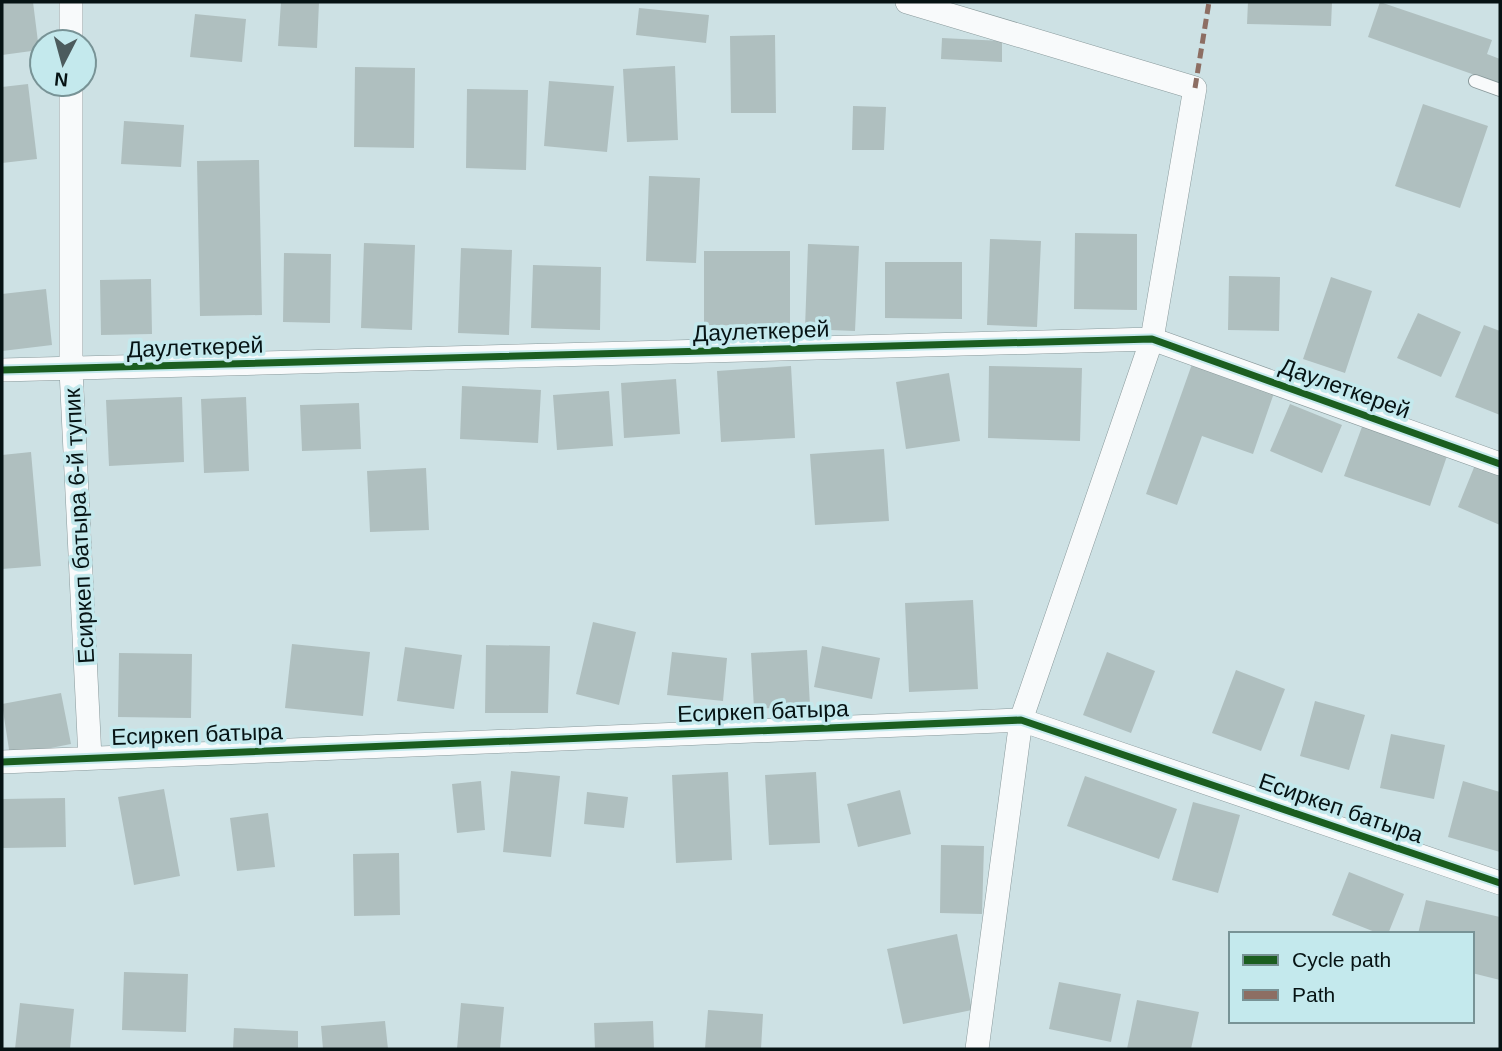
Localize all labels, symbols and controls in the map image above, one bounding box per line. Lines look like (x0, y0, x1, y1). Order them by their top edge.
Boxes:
north arrow (28, 28, 98, 98)
text: N (53, 68, 69, 91)
street label: Даулеткерей (692, 316, 830, 346)
street label: Даулеткерей (126, 332, 264, 362)
street label: Даулеткерей (1276, 352, 1414, 424)
street label: Есиркеп батыра 6-й тупик (59, 387, 99, 664)
street label: Есиркеп батыра (677, 695, 849, 727)
street label: Есиркеп батыра (111, 718, 283, 750)
street label: Есиркеп батыра (1256, 768, 1427, 848)
legend (1229, 932, 1474, 1023)
text: Cycle path (1292, 948, 1391, 971)
text: Path (1292, 983, 1335, 1006)

